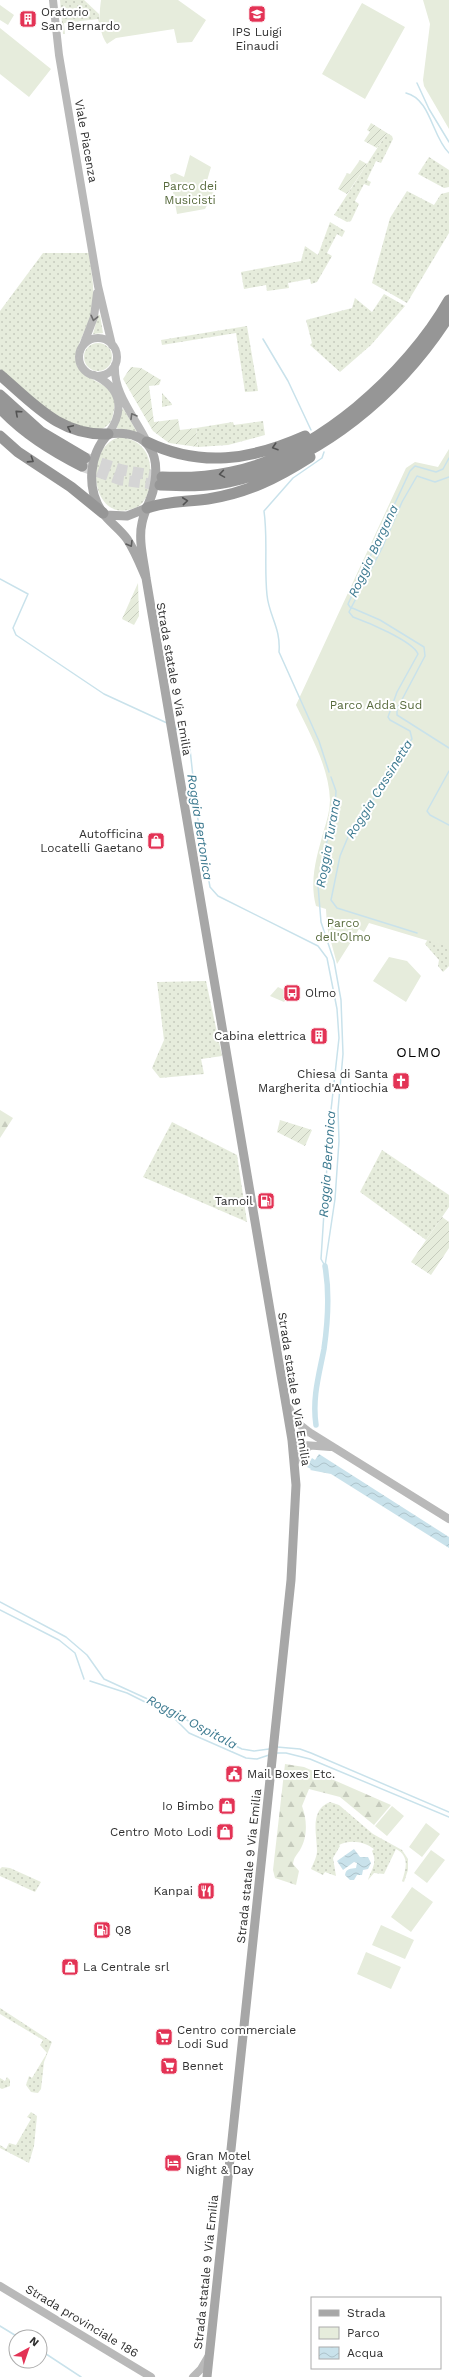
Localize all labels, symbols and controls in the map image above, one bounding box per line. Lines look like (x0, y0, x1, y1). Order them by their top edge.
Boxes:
school or university icon: IPS Luigi Einaudi (247, 4, 267, 24)
place label: Oratorio San Bernardo (41, 5, 120, 33)
building icon: Oratorio San Bernardo (18, 9, 38, 29)
place label: IPS Luigi Einaudi (232, 25, 282, 53)
street label: Viale Piacenza (72, 98, 100, 184)
park label: Parco dei Musicisti (163, 179, 217, 207)
one-way arrow (90, 315, 98, 321)
one-way arrow (15, 411, 23, 418)
one-way arrow (131, 413, 138, 420)
one-way arrow (67, 425, 74, 433)
one-way arrow (271, 442, 278, 451)
one-way arrow (27, 455, 34, 463)
one-way arrow (219, 469, 226, 478)
one-way arrow (182, 497, 188, 506)
water label: Roggia Bargana (345, 502, 401, 600)
one-way arrow (125, 540, 132, 547)
street label: Strada statale 9 Via Emilia (154, 601, 194, 757)
park label: Parco Adda Sud (330, 698, 422, 712)
water label: Roggia Cassinetta (343, 737, 415, 841)
water label: Roggia Bertonica (184, 773, 216, 881)
water label: Roggia Turana (313, 797, 343, 889)
place label: Autofficina Locatelli Gaetano (40, 827, 143, 855)
shop icon: Autofficina Locatelli Gaetano (146, 831, 166, 851)
park label: Parco dell'Olmo (315, 916, 371, 944)
bus stop icon: Olmo (282, 983, 302, 1003)
place label: Olmo (305, 986, 336, 1000)
building icon: Cabina elettrica (309, 1026, 329, 1046)
place label: Cabina elettrica (214, 1029, 306, 1043)
district label: OLMO (396, 1044, 442, 1060)
place label: Chiesa di Santa Margherita d'Antiochia (258, 1067, 388, 1095)
church icon: Chiesa di Santa Margherita d'Antiochia (391, 1071, 411, 1091)
water label: Roggia Bertonica (316, 1110, 338, 1218)
fuel station icon: Tamoil (256, 1191, 276, 1211)
place label: Tamoil (215, 1194, 253, 1208)
street label: Strada statale 9 Via Emilia (275, 1311, 313, 1467)
water label: Roggia Ospitala (144, 1692, 240, 1752)
public building icon: Mail Boxes Etc. (224, 1764, 244, 1784)
place label: Mail Boxes Etc. (247, 1767, 335, 1781)
street label: Strada statale 9 Via Emilia (234, 1788, 264, 1944)
shop icon: Io Bimbo (217, 1796, 237, 1816)
place label: Io Bimbo (162, 1799, 214, 1813)
shop icon: Centro Moto Lodi (215, 1822, 235, 1842)
place label: Centro Moto Lodi (110, 1825, 212, 1839)
restaurant icon: Kanpai (196, 1881, 216, 1901)
place label: Kanpai (154, 1884, 193, 1898)
fuel station icon: Q8 (92, 1920, 112, 1940)
place label: Q8 (115, 1923, 131, 1937)
shop icon: La Centrale srl (60, 1957, 80, 1977)
place label: La Centrale srl (83, 1960, 170, 1974)
place label: Centro commerciale Lodi Sud (177, 2023, 296, 2051)
supermarket icon: Centro commerciale Lodi Sud (154, 2027, 174, 2047)
supermarket icon: Bennet (159, 2056, 179, 2076)
place label: Bennet (182, 2059, 223, 2073)
place label: Gran Motel Night & Day (186, 2149, 255, 2177)
hotel icon: Gran Motel Night & Day (163, 2153, 183, 2173)
street label: Strada statale 9 Via Emilia (191, 2194, 221, 2350)
street label: Strada provinciale 186 (23, 2282, 141, 2360)
legend (311, 2297, 441, 2369)
text: Strada (347, 2306, 386, 2320)
text: Parco (347, 2326, 380, 2340)
north arrow (8, 2329, 48, 2369)
text: N (27, 2334, 41, 2349)
text: Acqua (347, 2346, 383, 2360)

